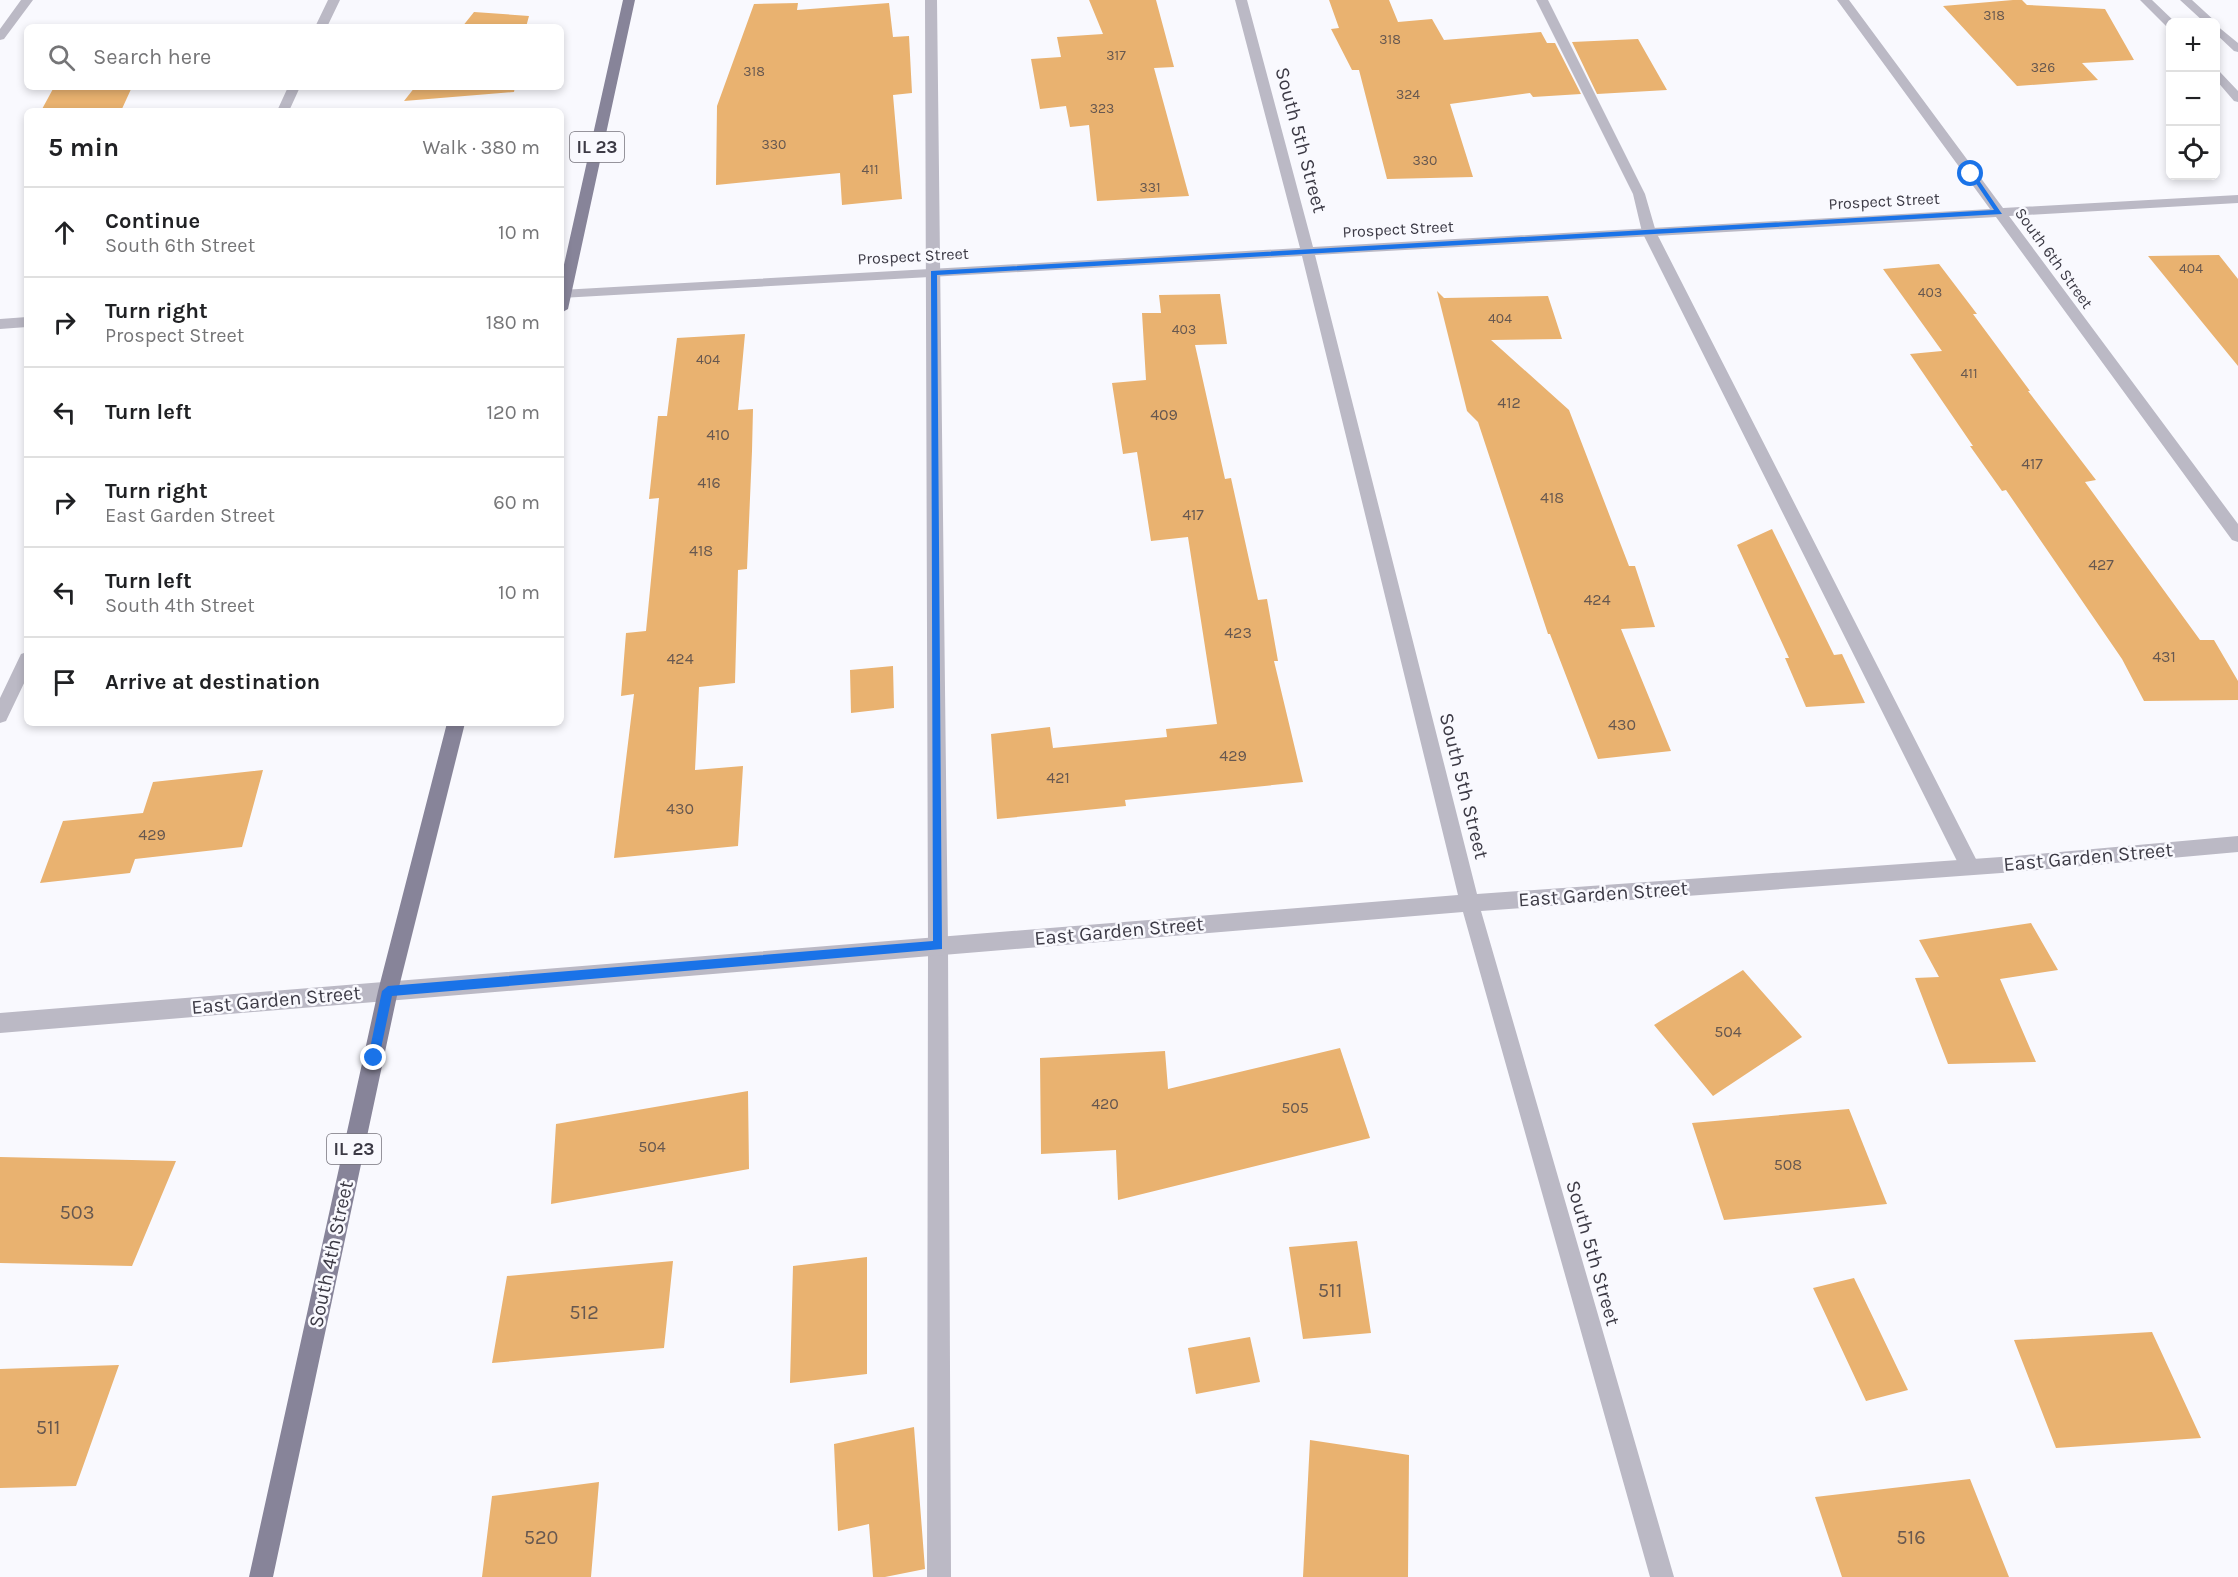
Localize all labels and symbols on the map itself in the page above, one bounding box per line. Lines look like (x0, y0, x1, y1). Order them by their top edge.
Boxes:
house number: 318 (1983, 7, 2005, 24)
house number: 318 (1379, 31, 1401, 48)
house number: 317 (1106, 47, 1126, 64)
house number: 326 (2031, 59, 2055, 76)
house number: 318 (743, 63, 765, 80)
street label: South 5th Street (1270, 65, 1332, 216)
house number: 324 (1396, 86, 1420, 103)
house number: 323 (1090, 100, 1114, 117)
road number: IL 23 (570, 132, 624, 162)
house number: 330 (762, 136, 786, 153)
house number: 330 (1413, 152, 1437, 169)
route start (1957, 160, 1983, 186)
house number: 411 (861, 161, 879, 178)
house number: 331 (1139, 179, 1161, 196)
street label: Prospect Street (1828, 189, 1940, 213)
street label: South 6th Street (2011, 204, 2097, 312)
street label: Prospect Street (1342, 217, 1454, 241)
street label: Prospect Street (857, 244, 969, 268)
house number: 404 (2179, 260, 2203, 277)
house number: 403 (1918, 284, 1942, 301)
house number: 404 (1488, 310, 1512, 327)
house number: 403 (1172, 321, 1196, 338)
house number: 404 (696, 351, 720, 368)
house number: 411 (1960, 365, 1978, 382)
house number: 412 (1497, 393, 1521, 412)
house number: 409 (1150, 405, 1178, 424)
house number: 410 (706, 425, 730, 444)
house number: 417 (2021, 454, 2043, 473)
house number: 416 (697, 473, 721, 492)
house number: 418 (1540, 488, 1564, 507)
house number: 417 (1182, 505, 1204, 524)
house number: 418 (689, 541, 713, 560)
house number: 427 (2088, 555, 2114, 574)
house number: 424 (1583, 590, 1611, 609)
house number: 423 (1224, 623, 1252, 642)
house number: 431 (2152, 647, 2176, 666)
house number: 424 (666, 649, 694, 668)
street label: South 5th Street (1435, 710, 1493, 862)
house number: 430 (1608, 715, 1636, 734)
house number: 429 (1219, 746, 1247, 765)
house number: 421 (1046, 768, 1070, 787)
house number: 430 (666, 799, 694, 818)
house number: 429 (138, 825, 166, 844)
street label: East Garden Street (2002, 838, 2174, 876)
street label: East Garden Street (1517, 877, 1689, 911)
street label: East Garden Street (1033, 912, 1205, 950)
street label: East Garden Street (190, 981, 362, 1019)
house number: 504 (1714, 1022, 1742, 1041)
route end (360, 1044, 386, 1070)
house number: 420 (1091, 1094, 1119, 1113)
house number: 505 (1281, 1098, 1309, 1117)
road number: IL 23 (327, 1134, 381, 1164)
house number: 504 (638, 1137, 666, 1156)
house number: 508 (1774, 1155, 1802, 1174)
street label: South 4th Street (304, 1178, 358, 1330)
street label: South 5th Street (1561, 1178, 1625, 1329)
house number: 503 (60, 1201, 94, 1224)
house number: 511 (1318, 1279, 1342, 1302)
house number: 512 (569, 1301, 599, 1324)
house number: 511 (36, 1416, 60, 1439)
house number: 520 (524, 1526, 558, 1549)
house number: 516 (1896, 1526, 1926, 1549)

